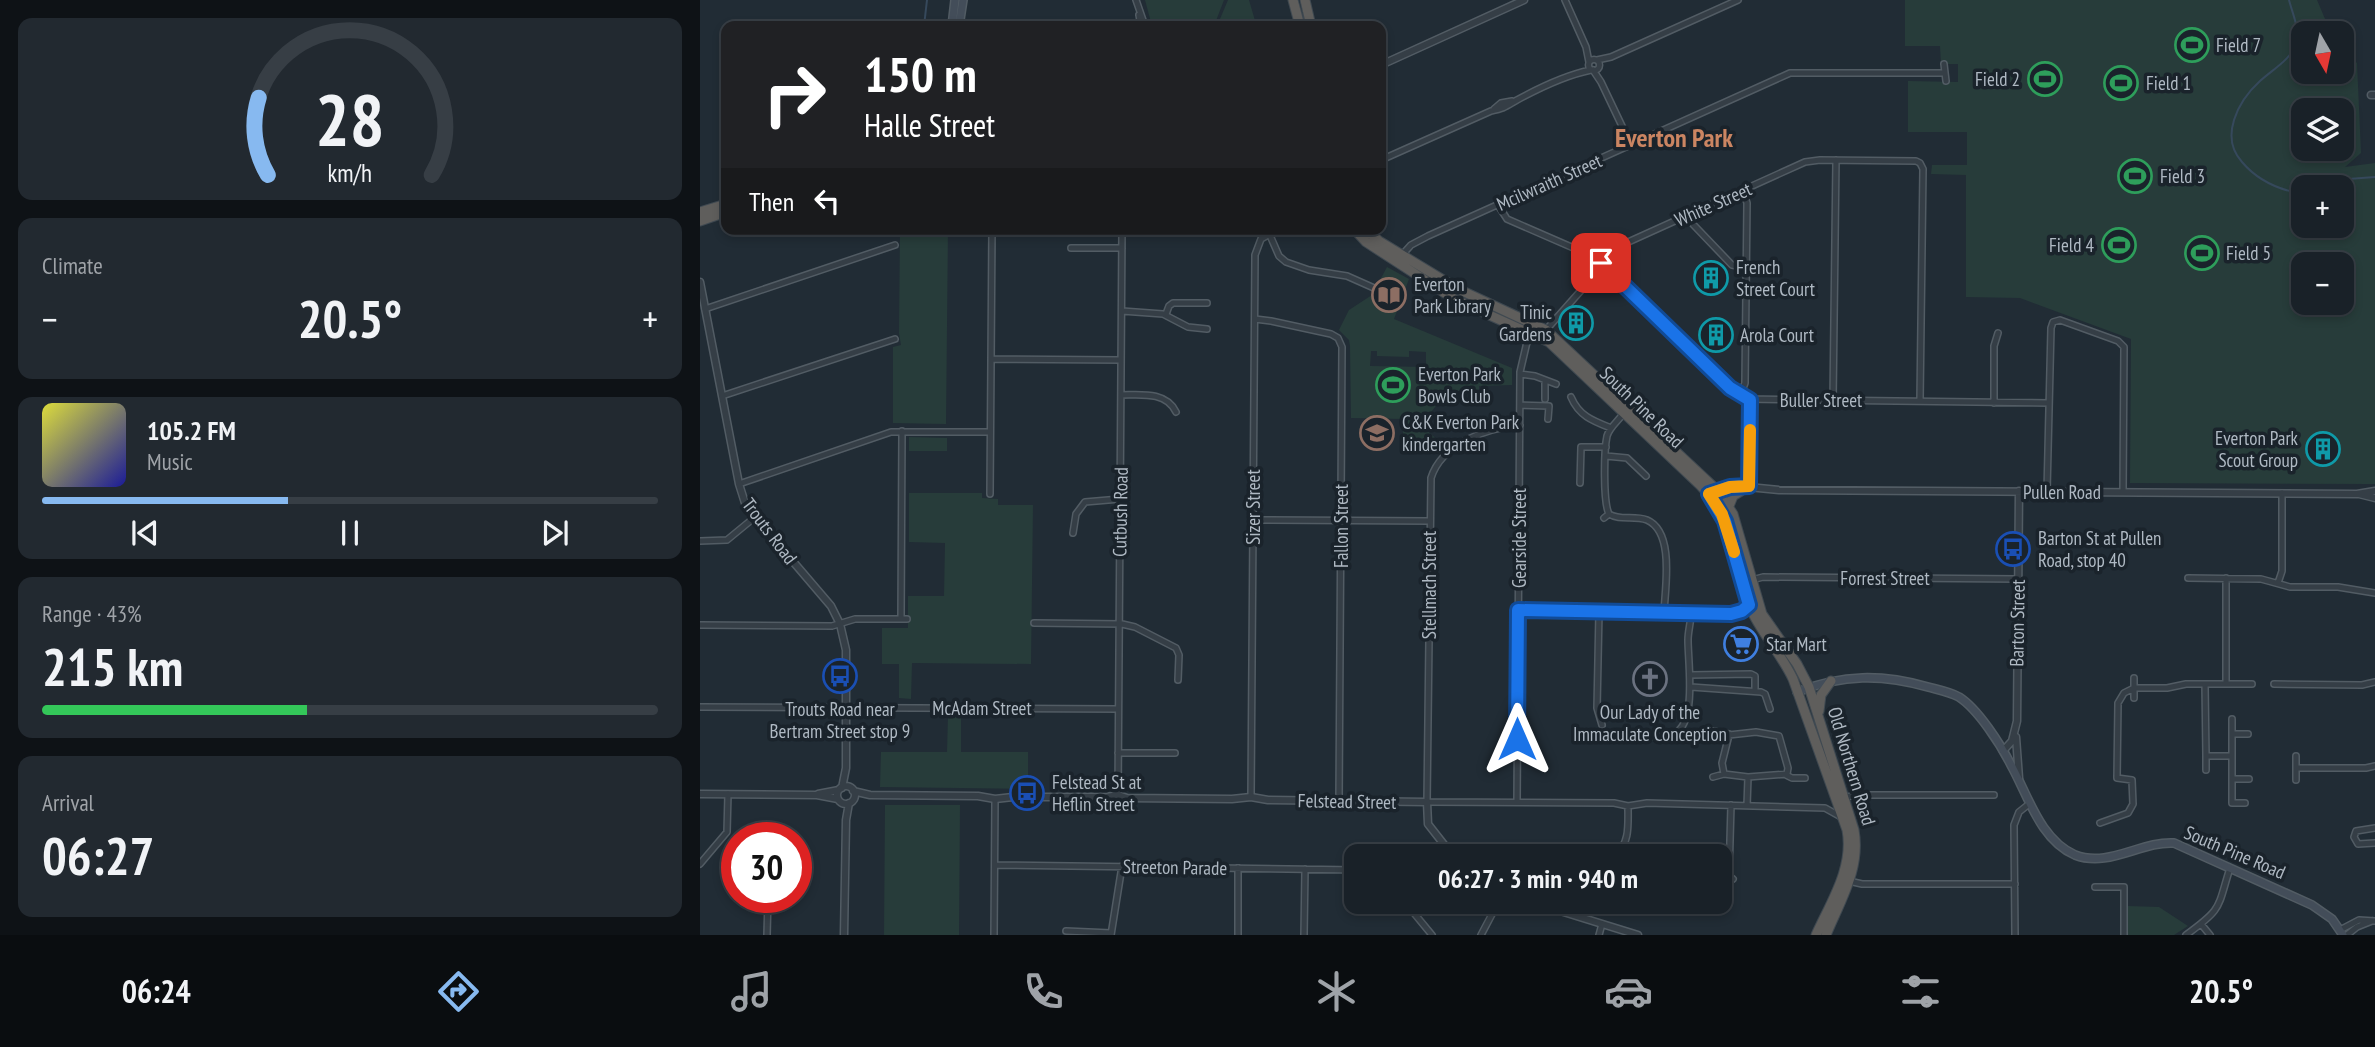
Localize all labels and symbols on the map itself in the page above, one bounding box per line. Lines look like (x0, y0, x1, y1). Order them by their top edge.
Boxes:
north arrow (2291, 21, 2354, 84)
sports icon: Field 7 (2173, 26, 2211, 64)
place label: Field 7 (2216, 33, 2261, 57)
sports icon: Field 2 (2026, 60, 2064, 98)
sports icon: Field 1 (2102, 64, 2140, 102)
place label: Field 2 (1975, 67, 2020, 91)
place label: Field 1 (2146, 71, 2191, 95)
district label: Everton Park (1615, 121, 1733, 154)
street label: Mcilwraith Street (1493, 148, 1606, 216)
sports icon: Field 3 (2116, 157, 2154, 195)
place label: Field 3 (2160, 164, 2205, 188)
street label: White Street (1671, 176, 1756, 232)
sports icon: Field 4 (2100, 226, 2138, 264)
pin (1571, 233, 1631, 293)
place label: Field 4 (2049, 233, 2094, 257)
sports icon: Field 5 (2183, 234, 2221, 272)
place label: Field 5 (2226, 241, 2271, 265)
place label: French Street Court (1736, 255, 1816, 301)
building icon: French Street Court (1692, 259, 1730, 297)
place label: Everton Park Library (1414, 272, 1492, 318)
library icon: Everton Park Library (1370, 276, 1408, 314)
place label: Tinic Gardens (1499, 300, 1552, 346)
building icon: Tinic Gardens (1557, 304, 1595, 342)
building icon: Arola Court (1697, 316, 1735, 354)
place label: Arola Court (1740, 323, 1815, 347)
street label: South Pine Road (1595, 361, 1689, 453)
place label: Everton Park Bowls Club (1418, 362, 1502, 408)
sports icon: Everton Park Bowls Club (1374, 366, 1412, 404)
street label: Buller Street (1780, 388, 1863, 412)
place label: C&K Everton Park kindergarten (1402, 410, 1520, 456)
school or university icon: C&K Everton Park kindergarten (1358, 414, 1396, 452)
place label: Everton Park Scout Group (2215, 426, 2299, 472)
building icon: Everton Park Scout Group (2304, 430, 2342, 468)
street label: Cutbush Road (1107, 467, 1133, 557)
street label: Sizer Street (1241, 469, 1265, 545)
street label: Pullen Road (2023, 480, 2101, 504)
street label: Fallon Street (1329, 483, 1353, 568)
street label: Gearside Street (1507, 487, 1531, 588)
street label: Trouts Road (737, 493, 803, 569)
place label: Barton St at Pullen Road, stop 40 (2038, 526, 2161, 572)
street label: Stellmach Street (1417, 530, 1441, 639)
bus stop icon: Barton St at Pullen Road, stop 40 (1994, 530, 2032, 568)
street label: Forrest Street (1840, 566, 1930, 590)
street label: Barton Street (2004, 578, 2030, 667)
supermarket icon: Star Mart (1722, 625, 1760, 663)
place label: Star Mart (1766, 632, 1828, 656)
bus stop icon: Trouts Road near Bertram Street stop 9 (821, 657, 859, 695)
church icon: Our Lady of the Immaculate Conception (1631, 660, 1669, 698)
street label: McAdam Street (932, 696, 1032, 720)
place label: Trouts Road near Bertram Street stop 9 (770, 697, 910, 743)
place label: Our Lady of the Immaculate Conception (1573, 700, 1727, 746)
position arrow (1480, 702, 1554, 776)
street label: Old Northern Road (1823, 704, 1881, 828)
place label: Felstead St at Heflin Street (1052, 770, 1142, 816)
bus stop icon: Felstead St at Heflin Street (1008, 774, 1046, 812)
street label: Felstead Street (1297, 788, 1397, 814)
street label: South Pine Road (2181, 820, 2289, 884)
speed limit sign: 30 (721, 822, 812, 913)
street label: Streeton Parade (1123, 854, 1227, 880)

